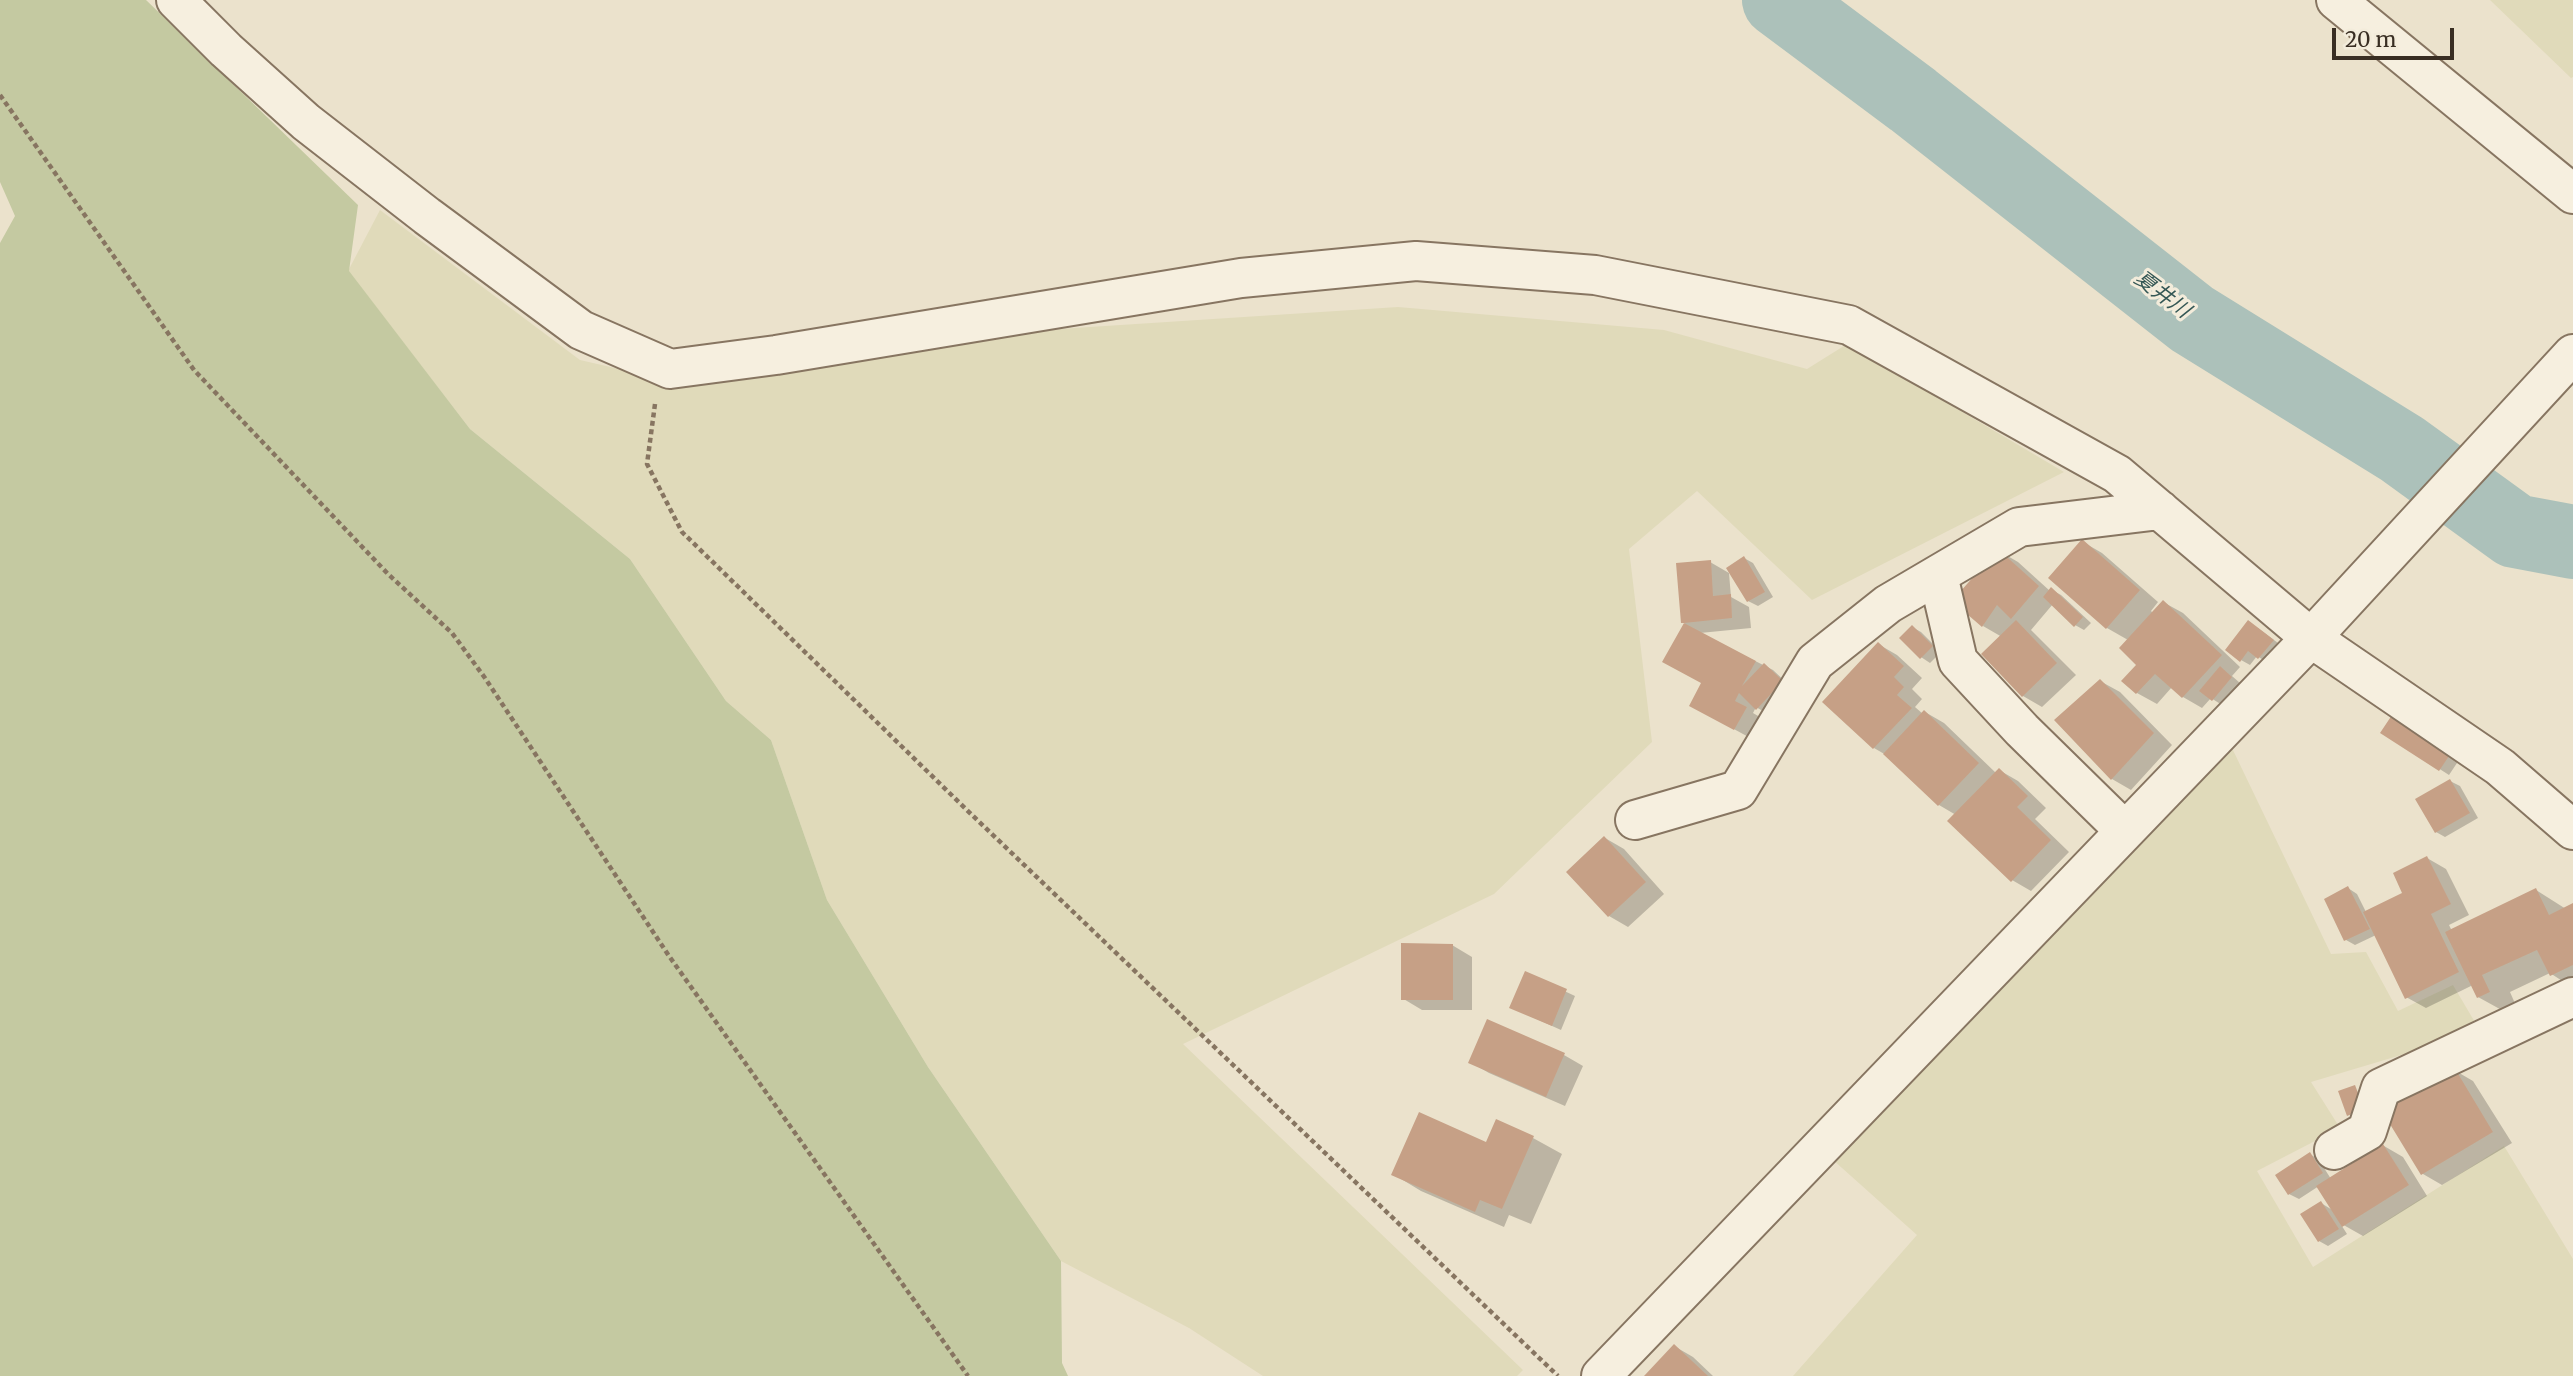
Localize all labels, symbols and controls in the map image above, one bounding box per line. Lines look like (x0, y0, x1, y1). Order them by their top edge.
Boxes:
scale bar (2335, 14, 2458, 58)
text: 20 m (2345, 26, 2396, 53)
water label: 夏井川 (2129, 266, 2195, 324)

